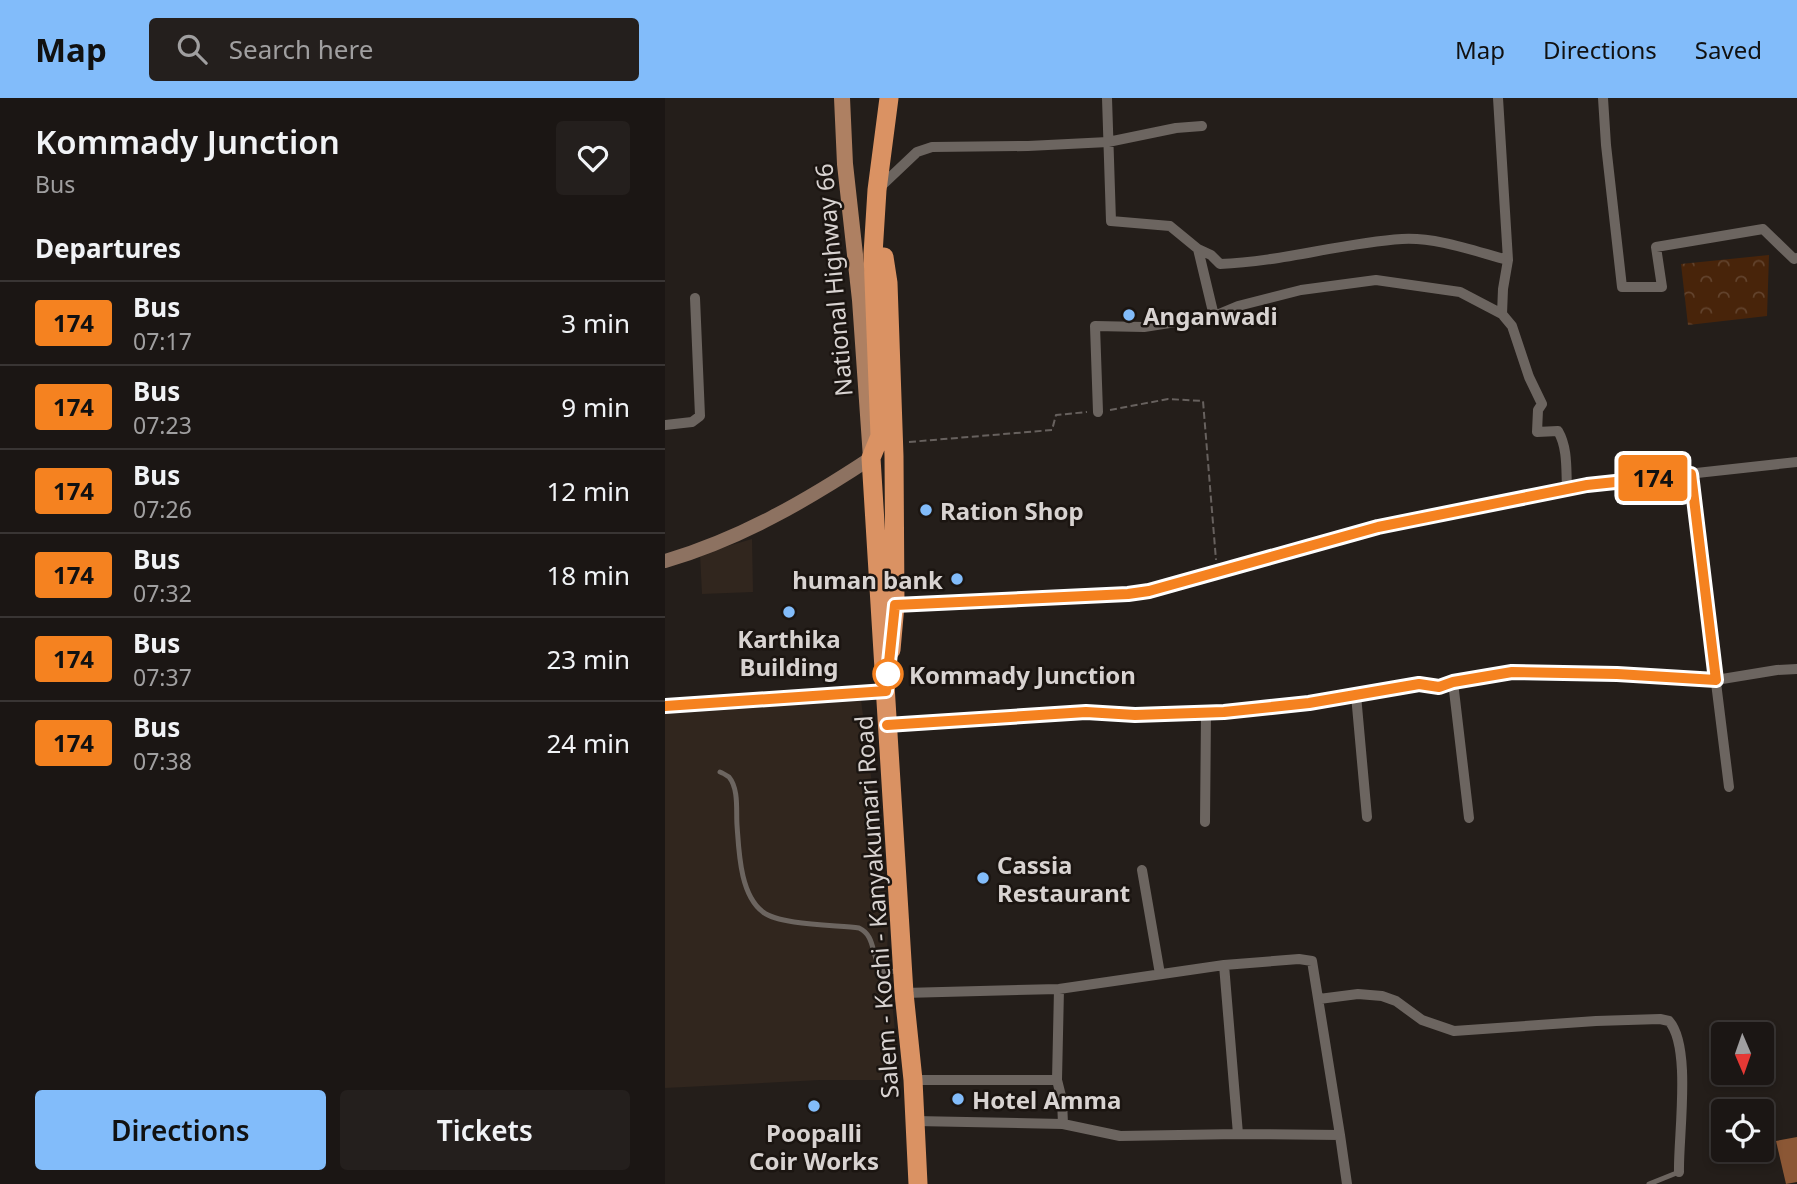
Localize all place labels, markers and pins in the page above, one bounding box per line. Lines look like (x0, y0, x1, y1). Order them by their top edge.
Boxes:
place label: Anganwadi (1143, 299, 1278, 332)
marker: Anganwadi (1121, 307, 1137, 323)
place label: Ration Shop (940, 494, 1084, 527)
marker: Ration Shop (918, 502, 934, 518)
place label: human bank (792, 563, 943, 596)
marker: human bank (949, 571, 965, 587)
marker: Karthika Building (781, 604, 797, 620)
place label: Karthika Building (737, 622, 841, 683)
place label: Kommady Junction (909, 658, 1136, 691)
marker: Kommady Junction (873, 659, 903, 689)
place label: Cassia Restaurant (997, 848, 1130, 909)
marker: Cassia Restaurant (975, 870, 991, 886)
place label: Hotel Amma (972, 1083, 1121, 1116)
marker: Hotel Amma (950, 1091, 966, 1107)
marker: Poopalli Coir Works (806, 1098, 822, 1114)
place label: Poopalli Coir Works (749, 1116, 879, 1177)

